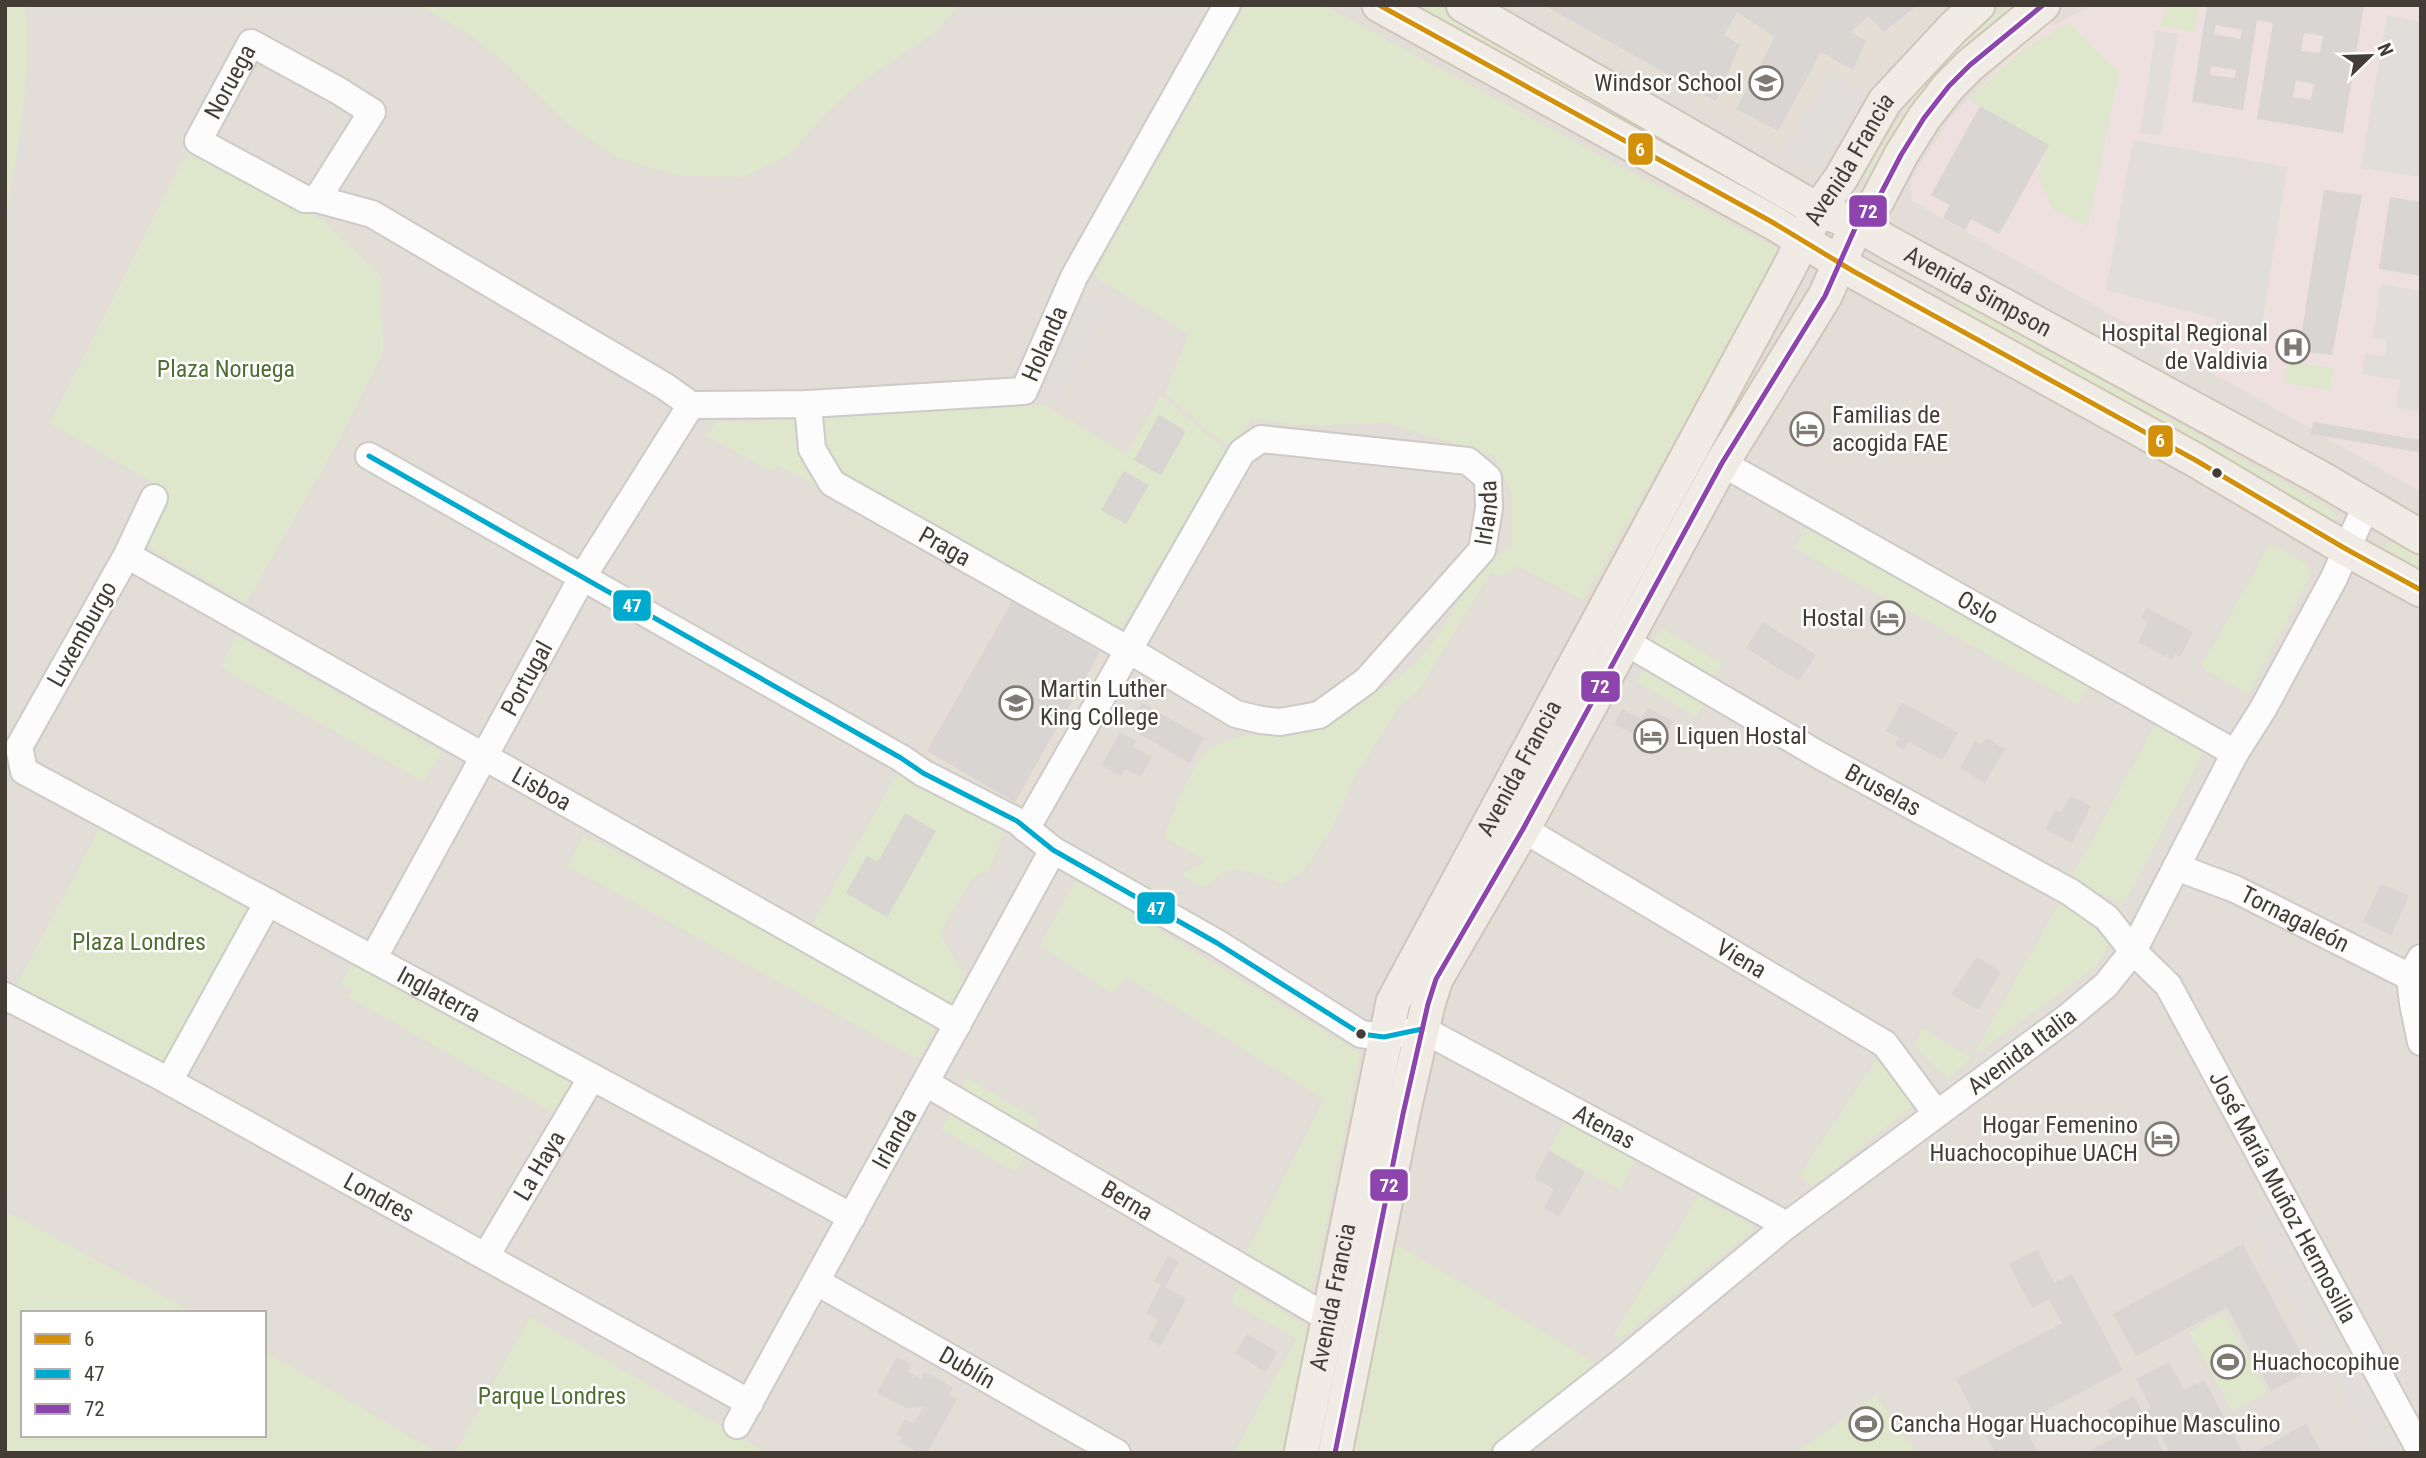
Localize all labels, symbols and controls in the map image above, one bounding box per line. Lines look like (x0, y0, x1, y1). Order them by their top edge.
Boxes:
north arrow (2335, 21, 2405, 91)
street label: Noruega (199, 40, 261, 124)
text: N (2372, 40, 2398, 59)
school or university icon: Windsor School (1747, 64, 1785, 102)
place label: Windsor School (1594, 69, 1742, 97)
street label: Avenida Francia (1799, 86, 1900, 230)
line badge: 6 (1627, 132, 1654, 166)
text: 6 (1635, 138, 1645, 161)
line badge: 72 (1848, 194, 1888, 228)
text: 72 (1858, 200, 1878, 223)
street label: Avenida Simpson (1900, 240, 2056, 343)
street label: Holanda (1016, 302, 1073, 386)
place label: Hospital Regional de Valdivia (2101, 319, 2268, 375)
hospital icon: Hospital Regional de Valdivia (2274, 328, 2312, 366)
park label: Plaza Noruega (157, 355, 295, 383)
place label: Familias de acogida FAE (1832, 401, 1948, 457)
hotel icon: Familias de acogida FAE (1788, 410, 1826, 448)
line badge: 6 (2147, 424, 2174, 458)
text: 6 (2155, 429, 2165, 452)
unlabelled marker (2210, 466, 2224, 480)
street label: Irlanda (1469, 480, 1504, 548)
street label: Praga (914, 521, 976, 572)
street label: Luxemburgo (42, 576, 122, 692)
street label: Oslo (1952, 585, 2004, 630)
line badge: 47 (612, 589, 652, 622)
text: 47 (622, 594, 642, 617)
hotel icon: Hostal (1869, 599, 1907, 637)
place label: Hostal (1802, 604, 1864, 632)
street label: Portugal (495, 636, 559, 721)
line badge: 72 (1580, 670, 1621, 703)
place label: Martin Luther King College (1040, 675, 1167, 731)
text: 72 (1590, 675, 1610, 698)
school or university icon: Martin Luther King College (997, 684, 1035, 722)
street label: Avenida Francia (1471, 695, 1567, 841)
hotel icon: Liquen Hostal (1632, 717, 1670, 755)
place label: Liquen Hostal (1676, 722, 1807, 750)
street label: Bruselas (1840, 758, 1926, 822)
street label: Lisboa (507, 761, 576, 817)
street label: Tornagaleón (2236, 880, 2354, 958)
line badge: 47 (1136, 891, 1176, 925)
text: 47 (1146, 897, 1166, 920)
park label: Plaza Londres (72, 928, 206, 956)
street label: Viena (1711, 933, 1771, 984)
street label: Inglaterra (392, 961, 485, 1028)
street label: Avenida Italia (1962, 1002, 2082, 1100)
unlabelled marker (1354, 1027, 1368, 1041)
street label: José María Muñoz Hermosilla (2203, 1066, 2363, 1328)
street label: Atenas (1569, 1099, 1640, 1155)
street label: Irlanda (866, 1103, 923, 1174)
place label: Hogar Femenino Huachocopihue UACH (1929, 1111, 2138, 1167)
hotel icon: Hogar Femenino Huachocopihue UACH (2143, 1120, 2181, 1158)
street label: La Haya (508, 1126, 571, 1205)
street label: Londres (339, 1167, 419, 1228)
line badge: 72 (1369, 1168, 1409, 1202)
text: 72 (1379, 1174, 1399, 1197)
street label: Berna (1096, 1175, 1158, 1227)
street label: Avenida Francia (1304, 1221, 1361, 1374)
legend (21, 1311, 266, 1437)
text: 6 (84, 1327, 94, 1351)
street label: Dublín (934, 1341, 1000, 1395)
sports icon: Huachocopihue (2209, 1343, 2247, 1381)
place label: Huachocopihue (2252, 1348, 2400, 1376)
text: 47 (84, 1362, 105, 1386)
park label: Parque Londres (478, 1382, 626, 1410)
text: 72 (84, 1397, 105, 1421)
sports icon: Cancha Hogar Huachocopihue Masculino (1847, 1405, 1885, 1443)
place label: Cancha Hogar Huachocopihue Masculino (1890, 1410, 2281, 1438)

